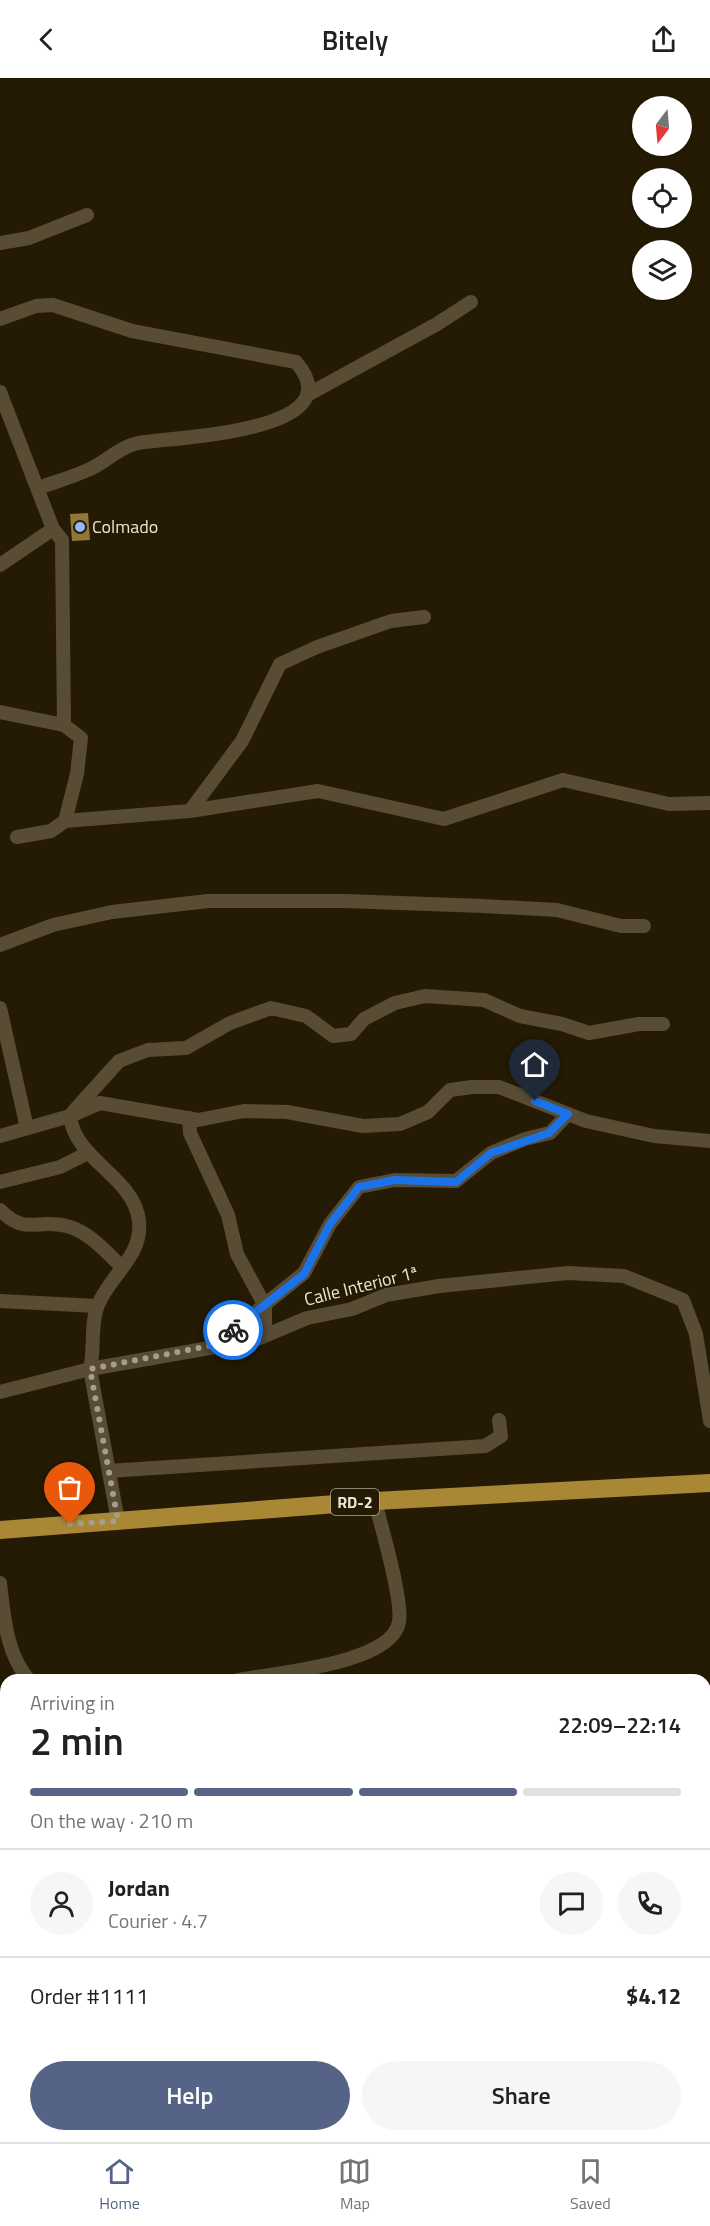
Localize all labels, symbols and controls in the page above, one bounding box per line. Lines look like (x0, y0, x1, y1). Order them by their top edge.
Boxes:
text: Bitely (322, 19, 388, 60)
icon: back (30, 23, 63, 56)
icon: share (647, 23, 680, 56)
north arrow (632, 96, 692, 156)
map controls (632, 96, 692, 300)
button: locate (632, 168, 692, 228)
button: layers (632, 240, 692, 300)
place label: Colmado (92, 513, 158, 540)
marker: Colmado (73, 520, 87, 534)
pin (509, 1039, 560, 1101)
icon: home (518, 1048, 551, 1081)
street label: Calle Interior 1ª (301, 1258, 421, 1313)
courier (203, 1300, 263, 1360)
icon: bike (217, 1314, 250, 1347)
pin (44, 1462, 95, 1524)
icon: bag (53, 1471, 86, 1504)
road number: RD-2 (331, 1489, 379, 1515)
text: Arriving in (30, 1687, 115, 1718)
text: 22:09–22:14 (558, 1708, 681, 1742)
text: 2 min (30, 1711, 124, 1770)
text: On the way · 210 m (30, 1805, 193, 1836)
text: Jordan (108, 1871, 170, 1905)
button: person (30, 1872, 93, 1935)
button: chat (540, 1872, 603, 1935)
button: phone (618, 1872, 681, 1935)
text: Courier · 4.7 (108, 1905, 208, 1936)
text: Order #1111 (30, 1979, 149, 2013)
text: $4.12 (626, 1979, 681, 2013)
button: Help (30, 2061, 350, 2130)
button: Share (362, 2061, 681, 2130)
tab: Home (99, 2155, 140, 2215)
tab: Map (338, 2155, 371, 2215)
tab: Saved (570, 2155, 611, 2215)

